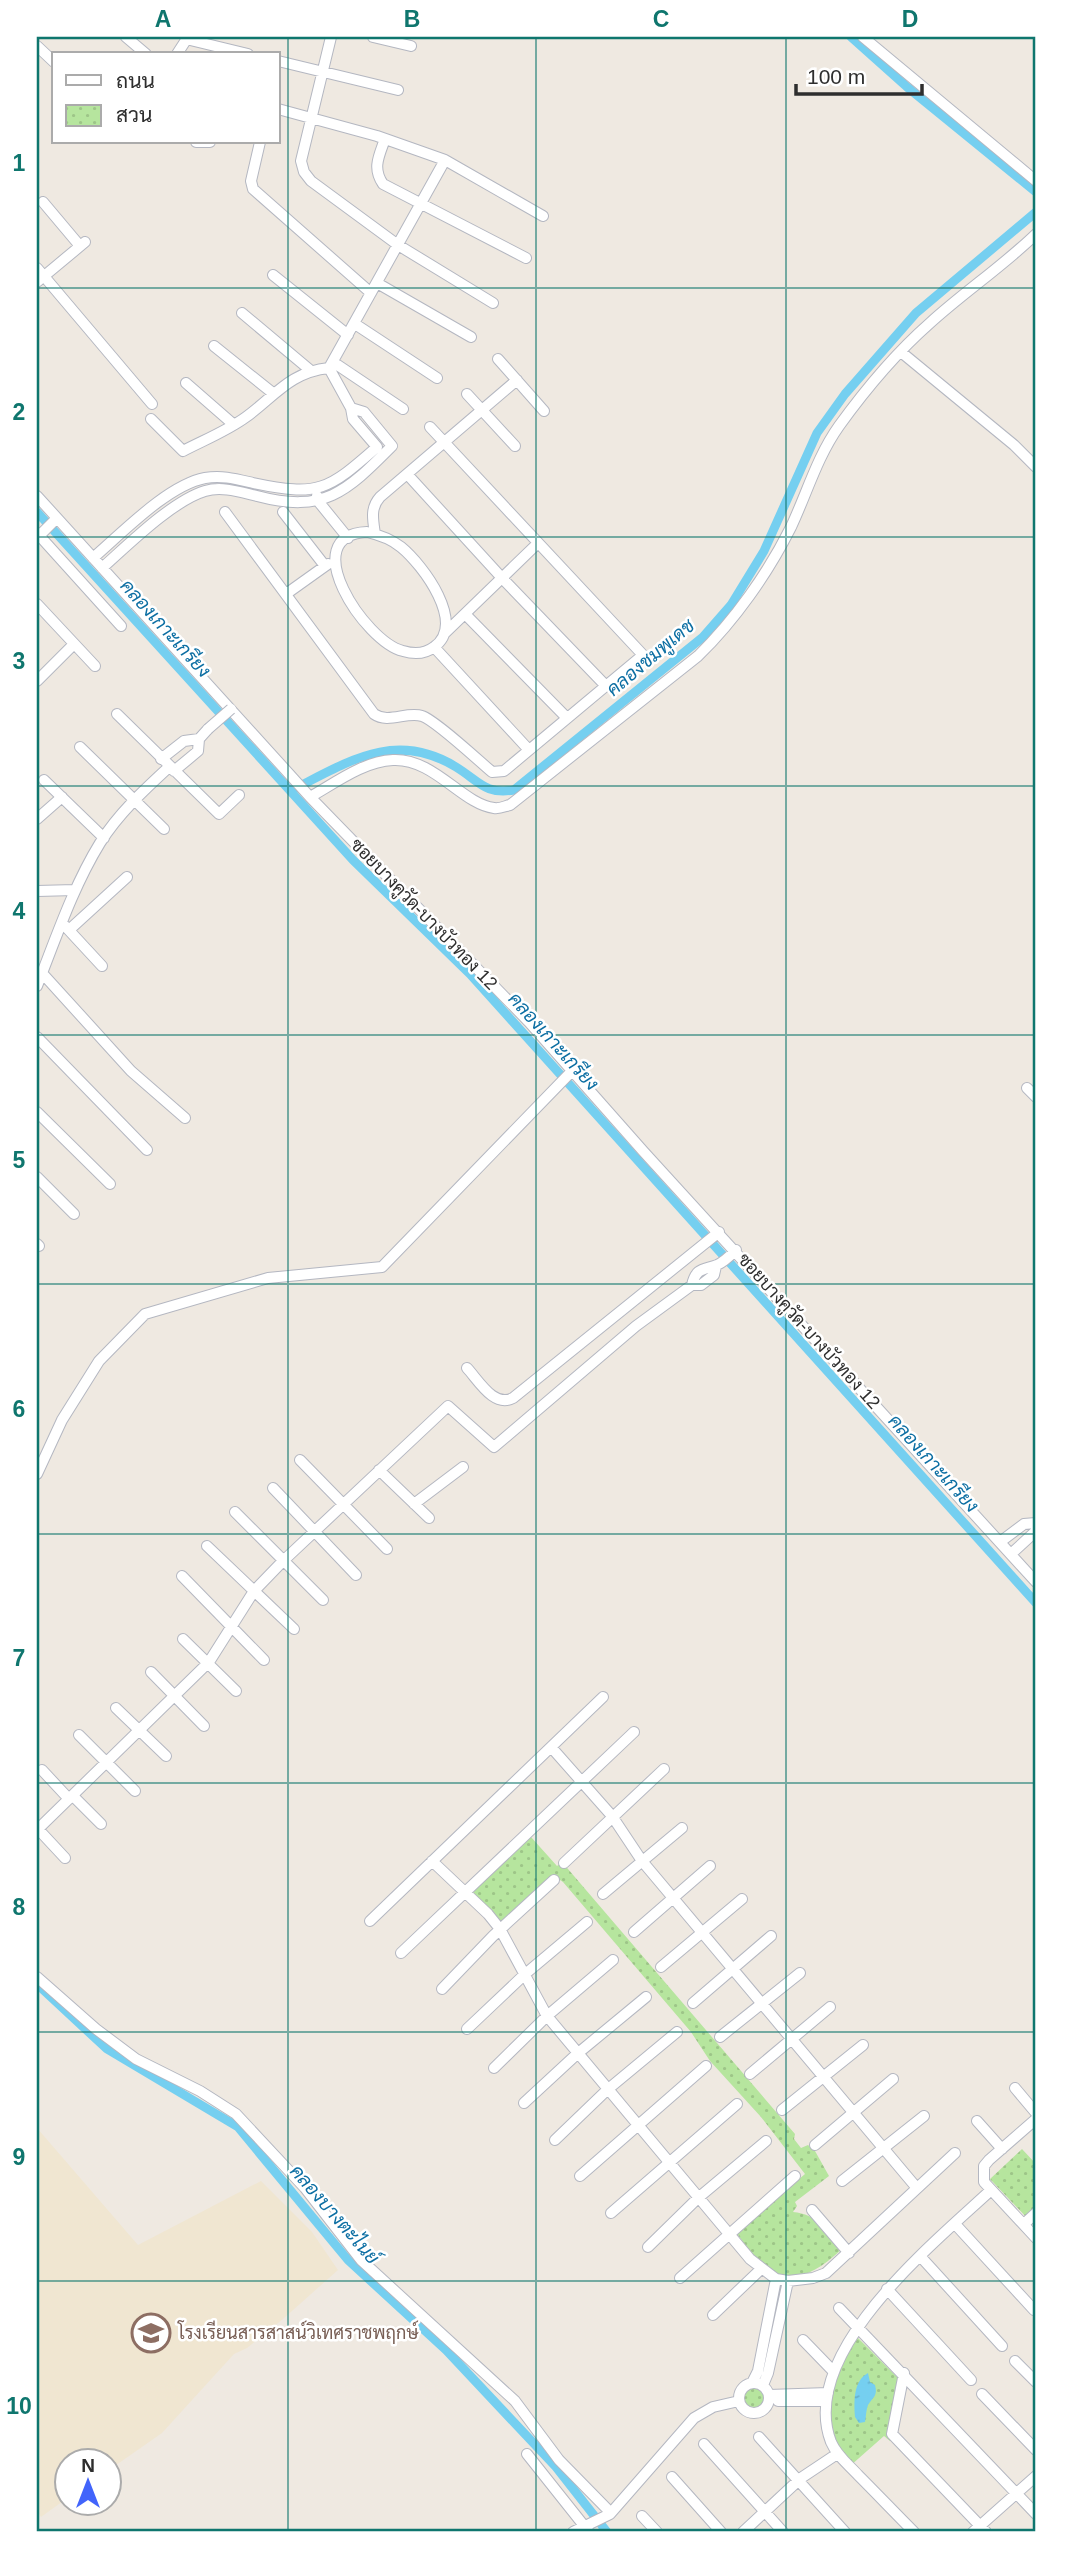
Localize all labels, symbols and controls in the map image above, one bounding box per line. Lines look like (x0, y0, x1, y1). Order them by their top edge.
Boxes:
text: A (155, 6, 171, 32)
text: B (404, 6, 420, 32)
text: C (653, 6, 669, 32)
text: D (902, 6, 918, 32)
legend (52, 52, 280, 144)
scale bar (796, 52, 922, 96)
text: 100 m (807, 65, 865, 88)
text: ถนน (116, 69, 155, 92)
text: สวน (116, 103, 152, 126)
text: 1 (13, 150, 26, 176)
text: 2 (13, 399, 25, 425)
water label: คลองเกาะเกรียง (116, 574, 217, 682)
water label: คลองชมพูเดช (602, 614, 701, 702)
text: 3 (13, 648, 25, 674)
street label: ซอยบางคูวัด-บางบัวทอง 12 (344, 834, 502, 996)
text: 4 (13, 898, 26, 924)
water label: คลองเกาะเกรียง (504, 987, 605, 1095)
text: 5 (13, 1147, 26, 1173)
street label: ซอยบางคูวัด-บางบัวทอง 12 (732, 1249, 885, 1415)
text: 6 (13, 1396, 25, 1422)
water label: คลองเกาะเกรียง (884, 1409, 985, 1517)
text: 7 (13, 1645, 25, 1671)
text: 8 (13, 1894, 26, 1920)
text: 9 (13, 2144, 25, 2170)
water label: คลองบางตะไนย์ (286, 2159, 387, 2270)
school or university icon: โรงเรียนสารสาสน์วิเทศราชพฤกษ์ (130, 2312, 172, 2354)
place label: โรงเรียนสารสาสน์วิเทศราชพฤกษ์ (177, 2320, 419, 2344)
text: 10 (6, 2393, 32, 2419)
north arrow (52, 2446, 122, 2516)
text: N (81, 2455, 95, 2476)

